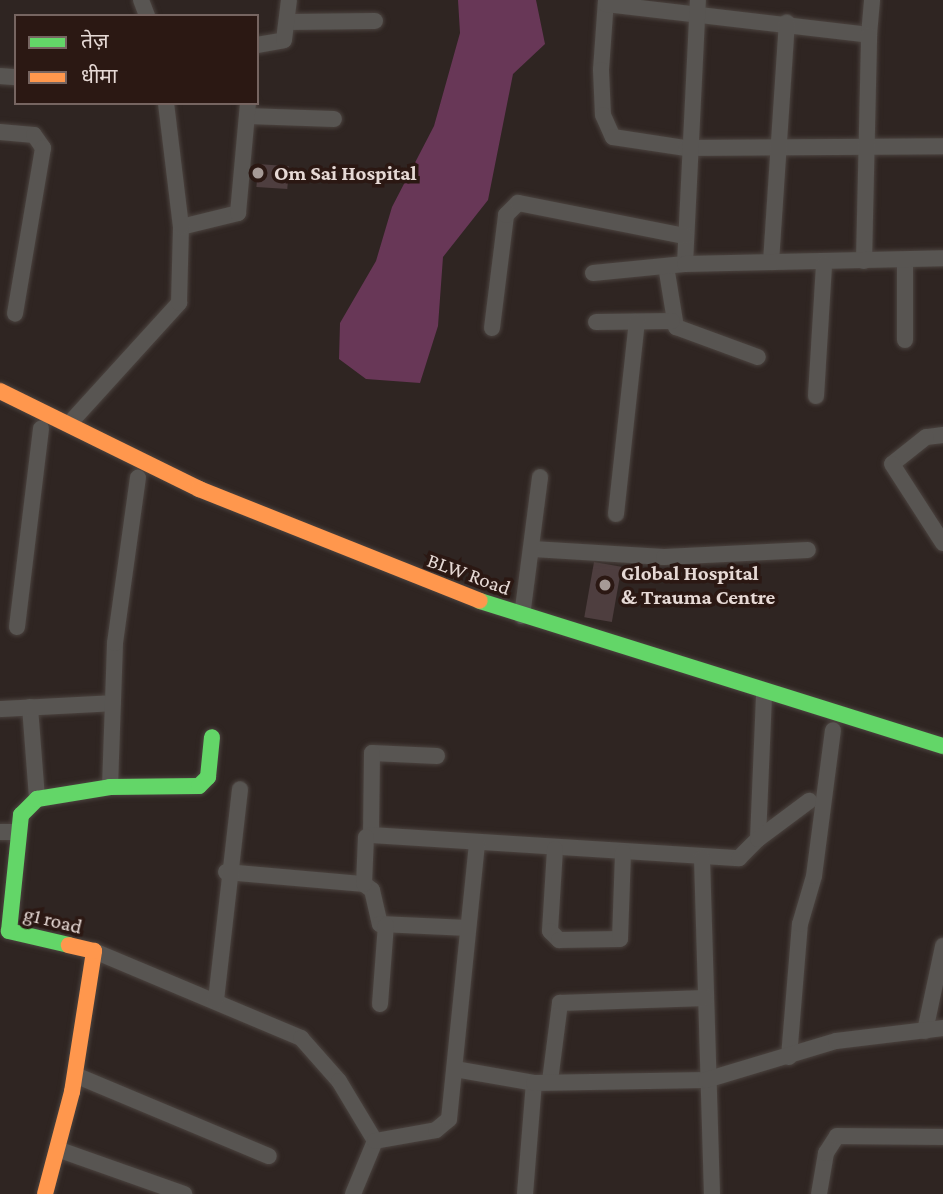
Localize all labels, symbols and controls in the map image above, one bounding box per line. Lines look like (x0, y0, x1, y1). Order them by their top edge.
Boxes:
legend (14, 14, 259, 105)
text: तेज़ (81, 29, 109, 53)
text: धीमा (81, 64, 117, 88)
place label: Om Sai Hospital (274, 160, 417, 186)
marker: Om Sai Hospital (248, 163, 268, 183)
street label: BLW Road (424, 547, 514, 601)
place label: Global Hospital & Trauma Centre (621, 560, 775, 610)
marker: Global Hospital & Trauma Centre (595, 575, 615, 595)
street label: g1 road (21, 901, 85, 939)

